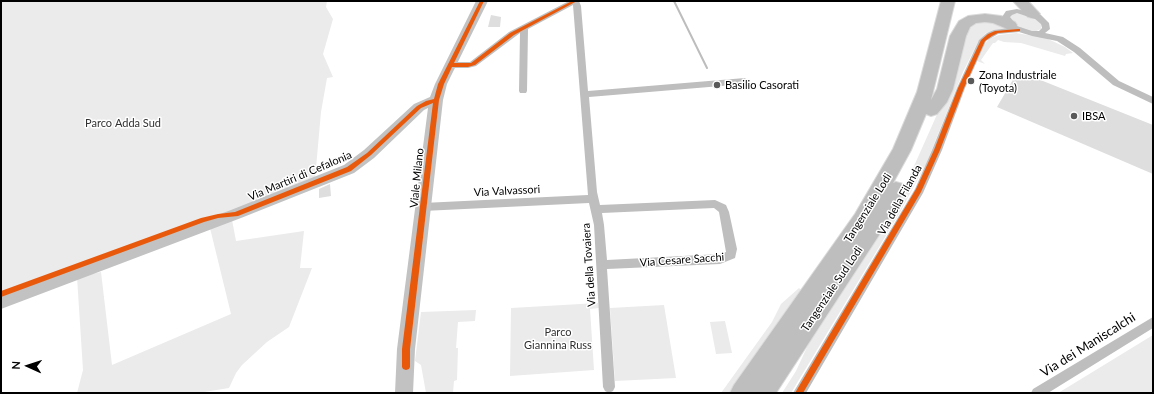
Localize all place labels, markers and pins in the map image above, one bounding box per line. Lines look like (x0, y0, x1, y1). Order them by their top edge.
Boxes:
place label: Zona Industriale (Toyota) (979, 68, 1057, 94)
marker: Zona Industriale (Toyota) (966, 76, 976, 86)
place label: Basilio Casorati (725, 78, 799, 92)
marker: Basilio Casorati (712, 80, 722, 90)
place label: IBSA (1082, 109, 1105, 123)
marker: IBSA (1069, 111, 1079, 121)

